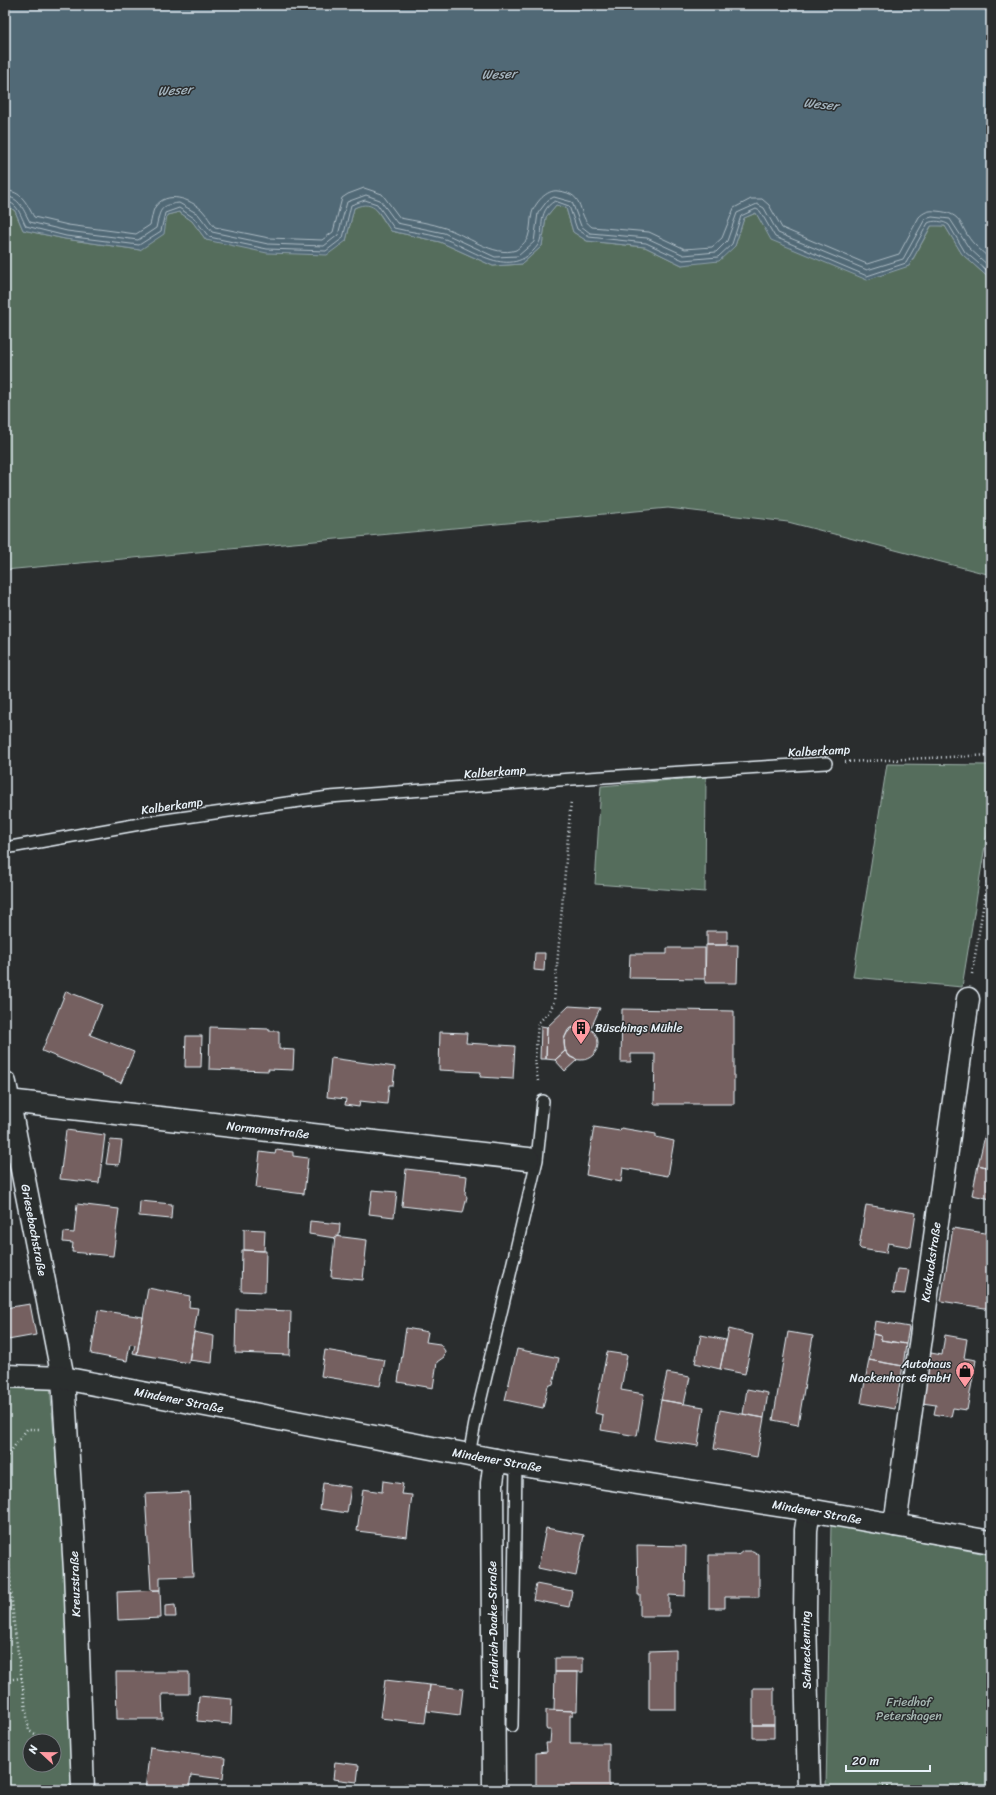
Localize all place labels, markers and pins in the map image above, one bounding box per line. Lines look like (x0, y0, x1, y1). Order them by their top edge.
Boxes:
building icon: Büschings Mühle (570, 1017, 592, 1045)
place label: Büschings Mühle (595, 1017, 683, 1039)
place label: Autohaus Nackenhorst GmbH (850, 1353, 951, 1389)
shop icon: Autohaus Nackenhorst GmbH (954, 1360, 976, 1388)

